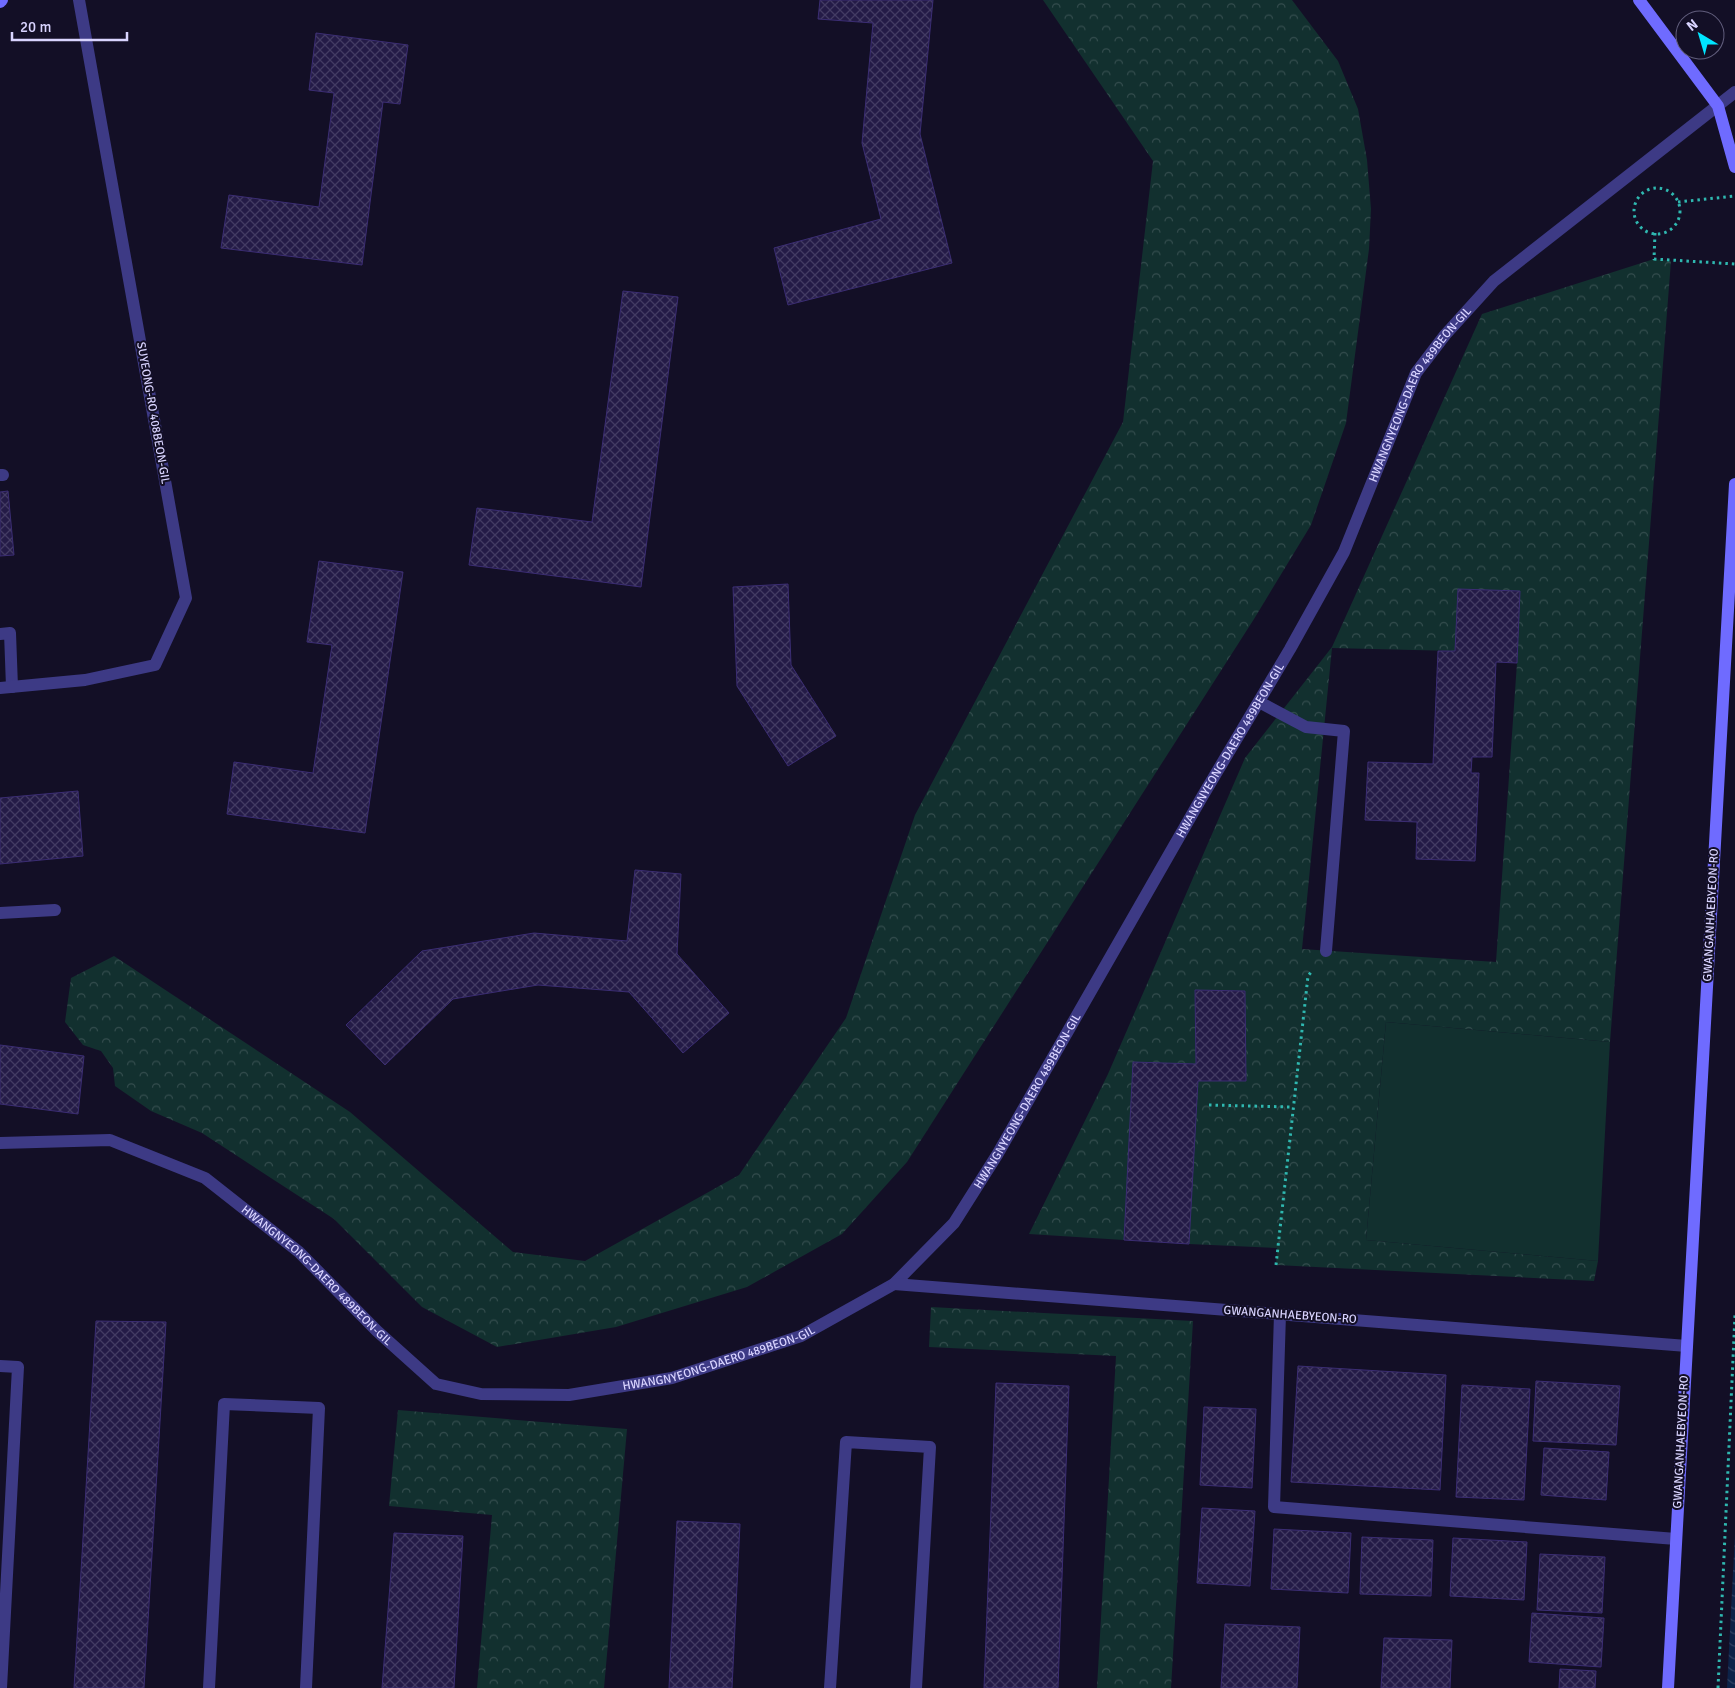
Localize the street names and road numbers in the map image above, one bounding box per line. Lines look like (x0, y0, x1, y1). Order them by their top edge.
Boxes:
street label: HWANGNYEONG-DAERO 489BEON-GIL (1365, 303, 1475, 484)
street label: SUYEONG-RO 408BEON-GIL (133, 341, 173, 485)
street label: HWANGNYEONG-DAERO 489BEON-GIL (1173, 660, 1288, 841)
street label: GWANGANHAEBYEON-RO (1700, 848, 1722, 982)
street label: HWANGNYEONG-DAERO 489BEON-GIL (970, 1010, 1084, 1191)
street label: HWANGNYEONG-DAERO 489BEON-GIL (238, 1202, 396, 1349)
street label: GWANGANHAEBYEON-RO (1223, 1303, 1357, 1327)
street label: HWANGNYEONG-DAERO 489BEON-GIL (621, 1322, 818, 1394)
street label: GWANGANHAEBYEON-RO (1670, 1375, 1692, 1509)

